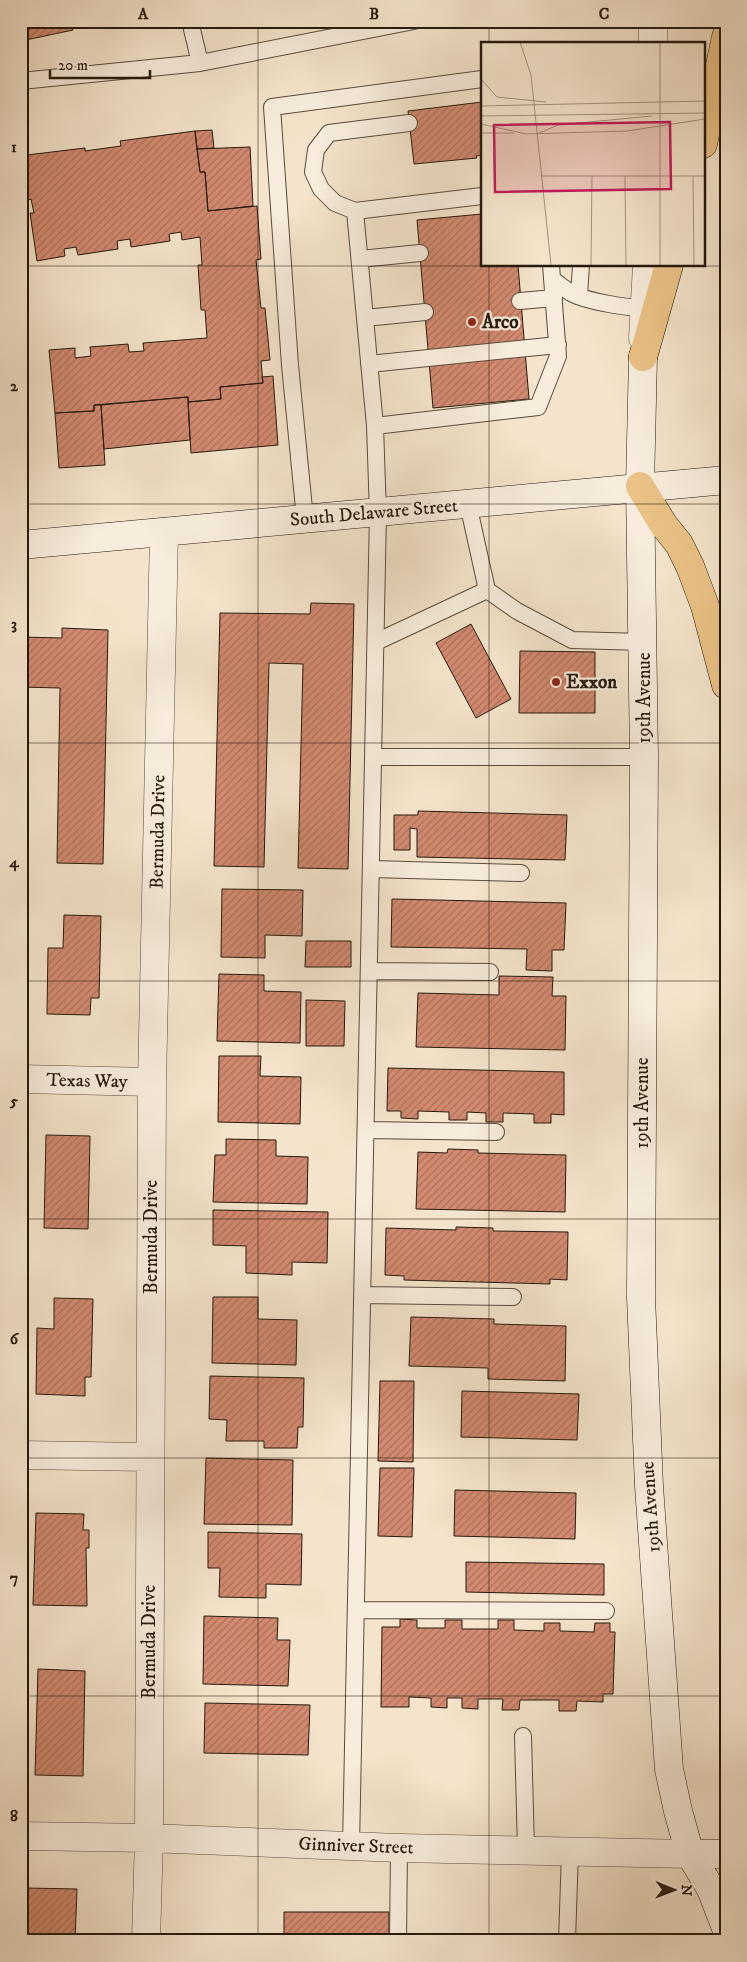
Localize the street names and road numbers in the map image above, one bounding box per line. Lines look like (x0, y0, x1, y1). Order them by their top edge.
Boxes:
street label: South Delaware Street (289, 494, 459, 532)
street label: 19th Avenue (633, 652, 656, 744)
street label: Bermuda Drive (146, 775, 170, 889)
street label: 19th Avenue (631, 1057, 654, 1149)
street label: Texas Way (46, 1069, 129, 1093)
street label: Bermuda Drive (140, 1180, 163, 1294)
street label: 19th Avenue (636, 1461, 666, 1553)
street label: Bermuda Drive (138, 1585, 161, 1699)
street label: Ginniver Street (298, 1832, 414, 1860)

